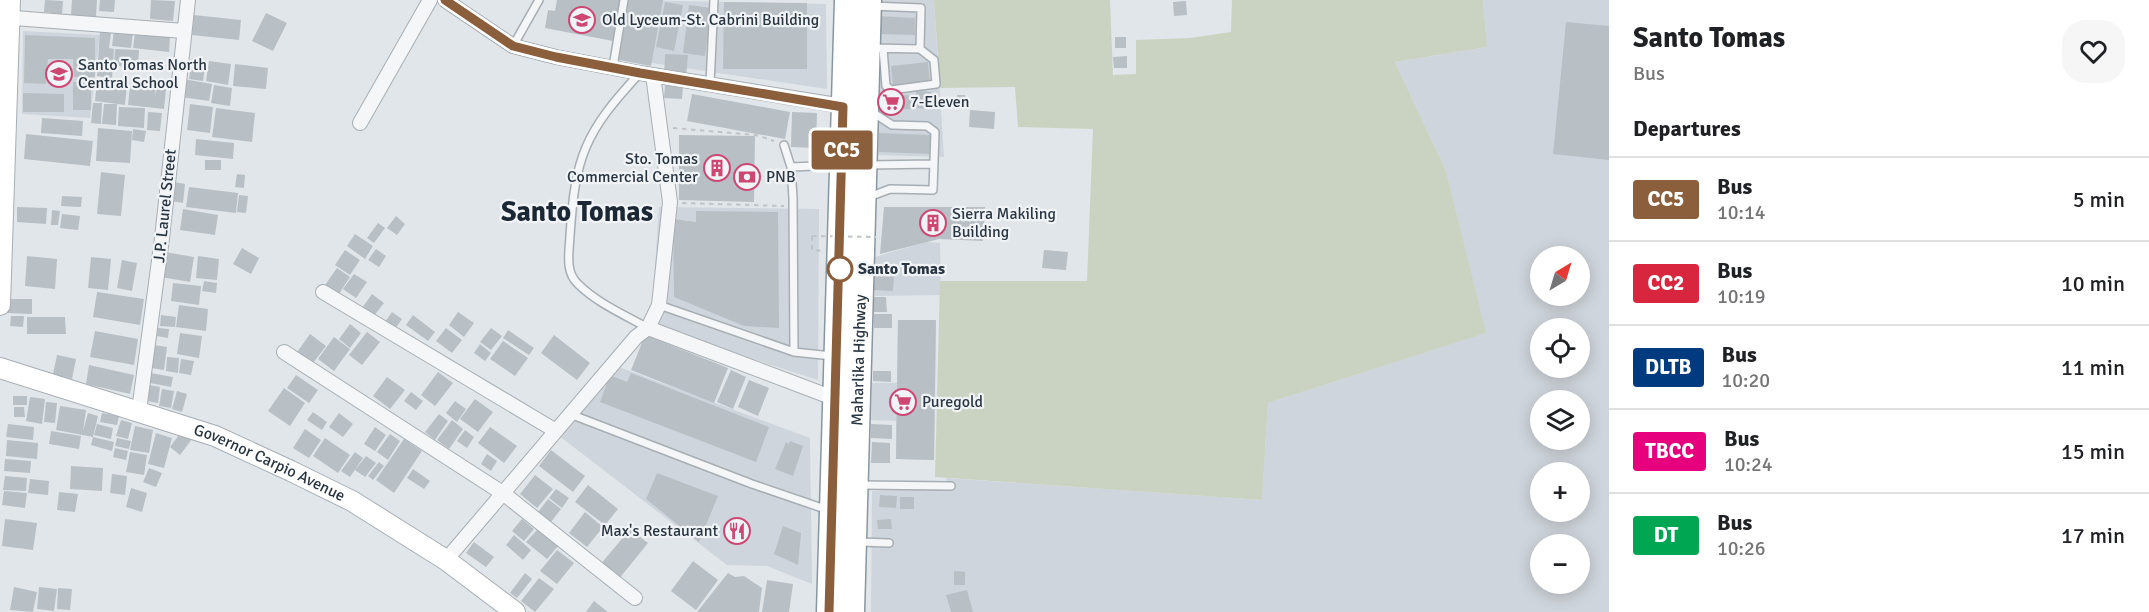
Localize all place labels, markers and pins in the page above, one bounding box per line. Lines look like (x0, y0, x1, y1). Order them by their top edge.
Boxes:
school or university icon: Old Lyceum-St. Cabrini Building (567, 5, 597, 35)
place label: Old Lyceum-St. Cabrini Building (602, 10, 819, 30)
place label: Santo Tomas North Central School (78, 55, 207, 93)
school or university icon: Santo Tomas North Central School (44, 59, 74, 89)
supermarket icon: 7-Eleven (876, 87, 906, 117)
place label: 7-Eleven (910, 92, 969, 112)
place label: Sto. Tomas Commercial Center (567, 149, 698, 187)
building icon: Sto. Tomas Commercial Center (702, 153, 732, 183)
bank icon: PNB (732, 162, 762, 192)
place label: PNB (766, 167, 796, 187)
place label: Sierra Makiling Building (952, 204, 1056, 242)
building icon: Sierra Makiling Building (918, 208, 948, 238)
marker: Santo Tomas (827, 256, 853, 282)
place label: Santo Tomas (858, 259, 945, 279)
supermarket icon: Puregold (888, 387, 918, 417)
place label: Puregold (922, 392, 983, 412)
restaurant icon: Max's Restaurant (722, 516, 752, 546)
place label: Max's Restaurant (601, 521, 718, 541)

